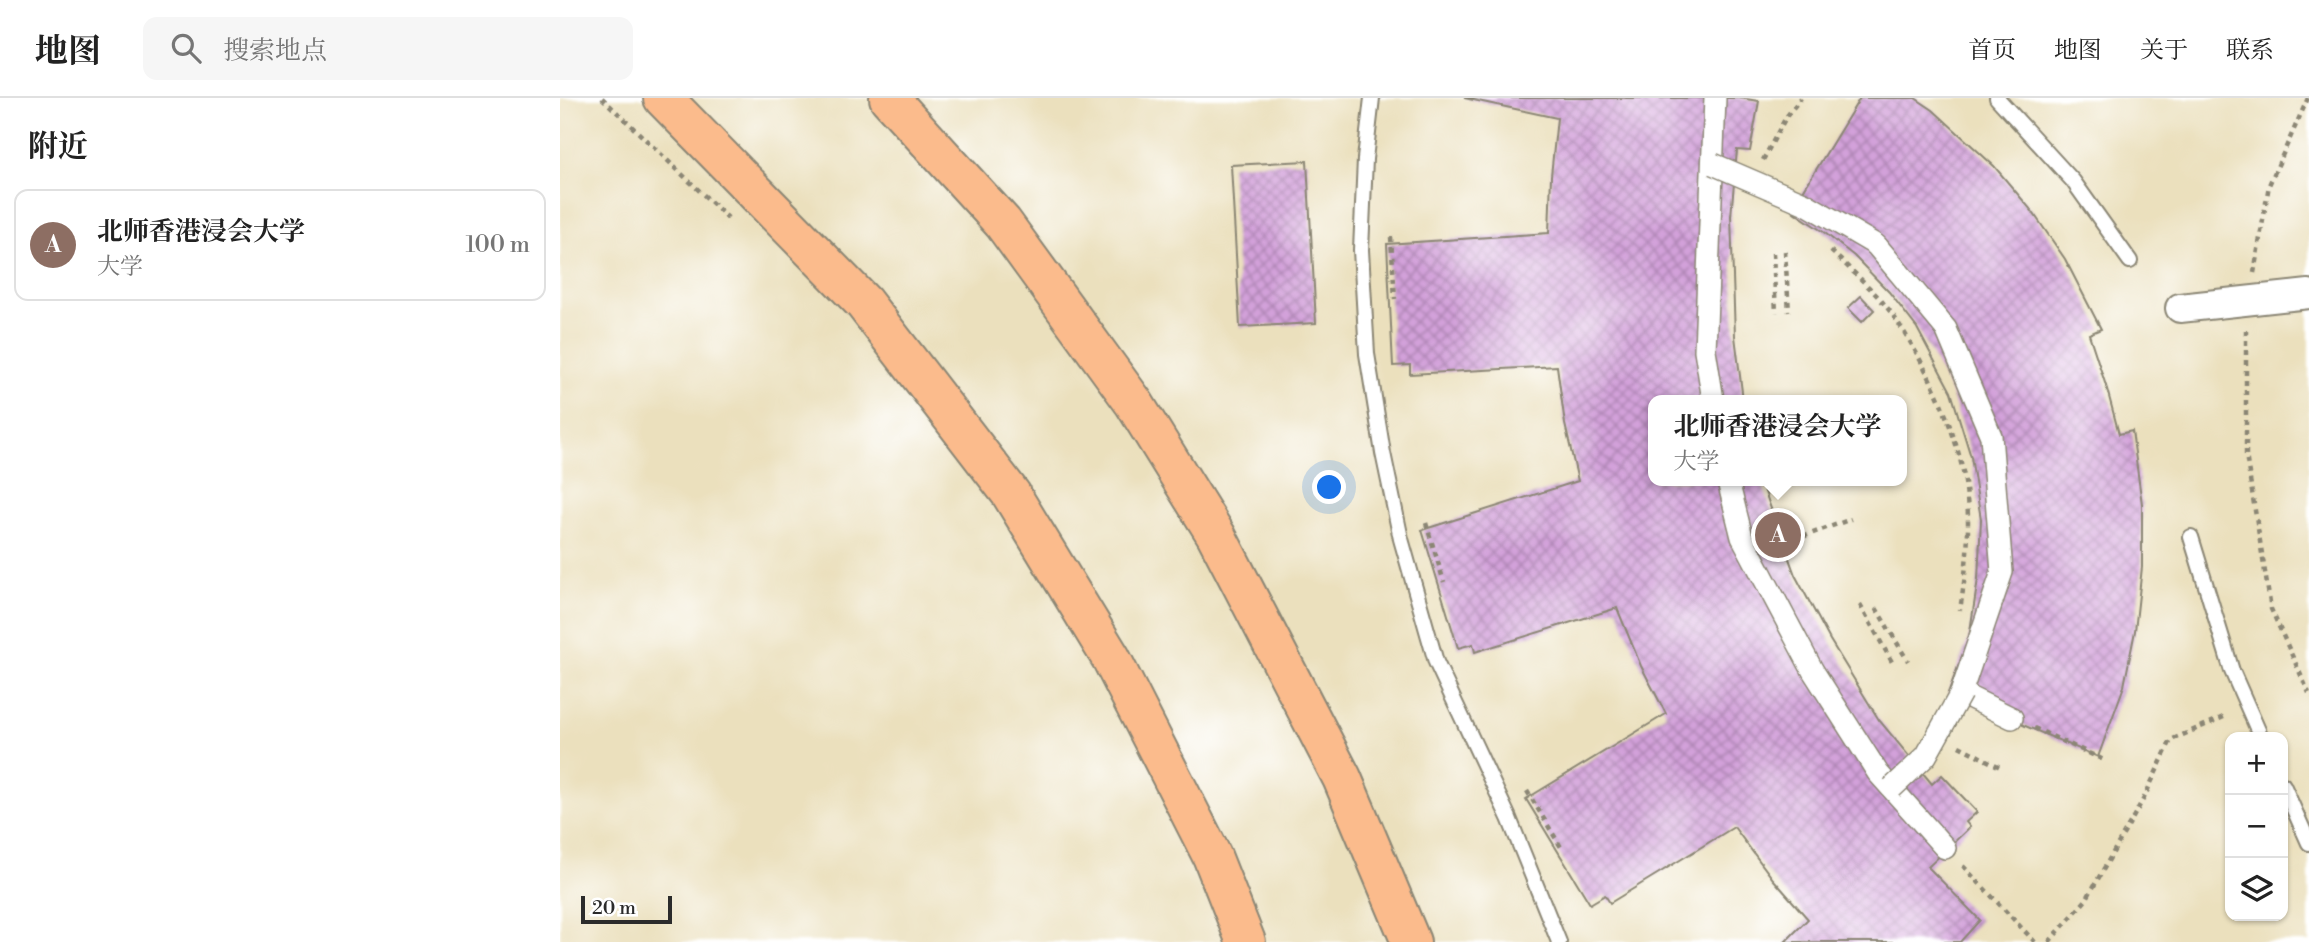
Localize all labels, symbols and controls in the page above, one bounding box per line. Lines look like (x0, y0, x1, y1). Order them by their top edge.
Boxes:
search box (143, 17, 633, 80)
icon: search (167, 29, 205, 67)
text: 地图 (35, 32, 101, 73)
text: 搜索地点 (223, 35, 327, 67)
text: 首页 (1968, 36, 2016, 66)
text: 地图 (2054, 36, 2102, 66)
text: 关于 (2140, 36, 2188, 66)
text: 联系 (2226, 36, 2274, 66)
text: 附近 (28, 128, 88, 166)
text: 北师香港浸会大学 (97, 216, 305, 248)
text: A (45, 231, 61, 259)
text: 100 m (465, 231, 530, 259)
text: 大学 (97, 253, 143, 281)
popup (1648, 395, 1907, 486)
text: 北师香港浸会大学 (1673, 411, 1882, 443)
text: 大学 (1673, 448, 1719, 476)
your location (1312, 470, 1346, 504)
pin: A (1755, 509, 1801, 561)
map controls (2225, 732, 2288, 921)
button: + (2225, 732, 2288, 795)
button: − (2225, 795, 2288, 858)
button: layers (2225, 858, 2288, 921)
scale bar (581, 893, 672, 925)
text: 20 m (592, 896, 636, 920)

